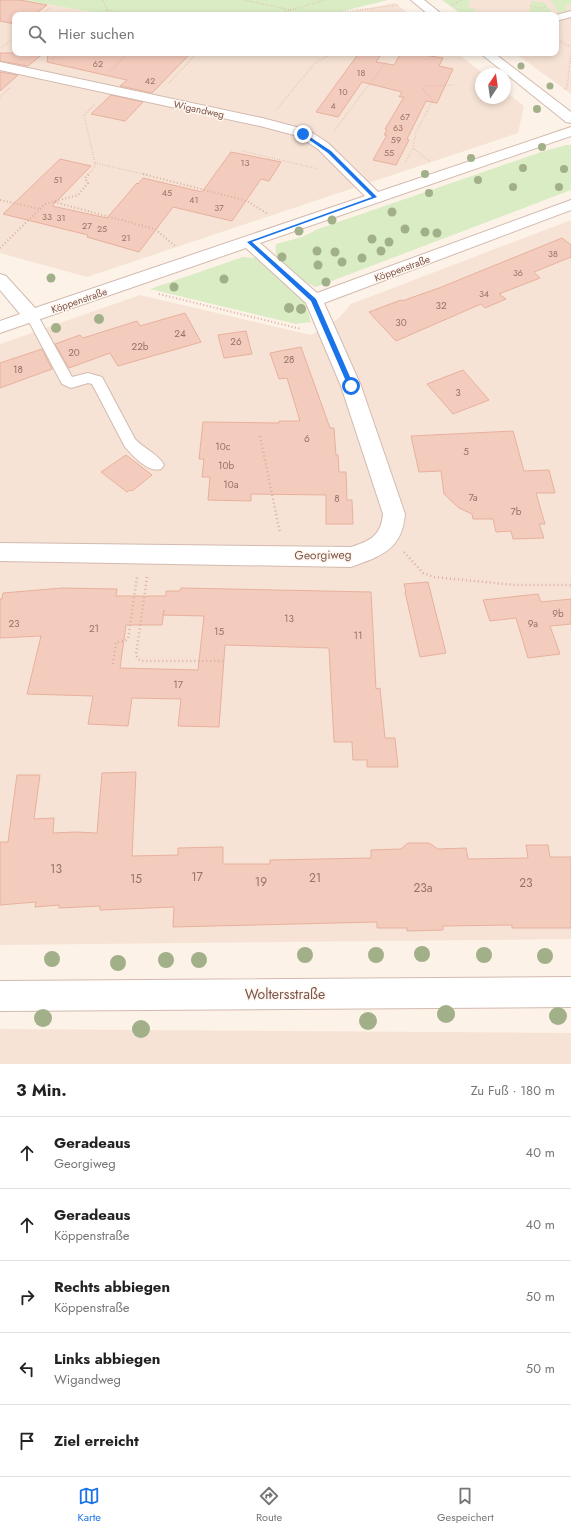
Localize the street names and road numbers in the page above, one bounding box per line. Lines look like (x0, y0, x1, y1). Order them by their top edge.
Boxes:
street label: Wigandweg (172, 97, 226, 122)
street label: Köppenstraße (372, 251, 432, 285)
street label: Köppenstraße (49, 284, 109, 317)
street label: Georgiweg (294, 546, 352, 564)
street label: Woltersstraße (245, 984, 325, 1004)

